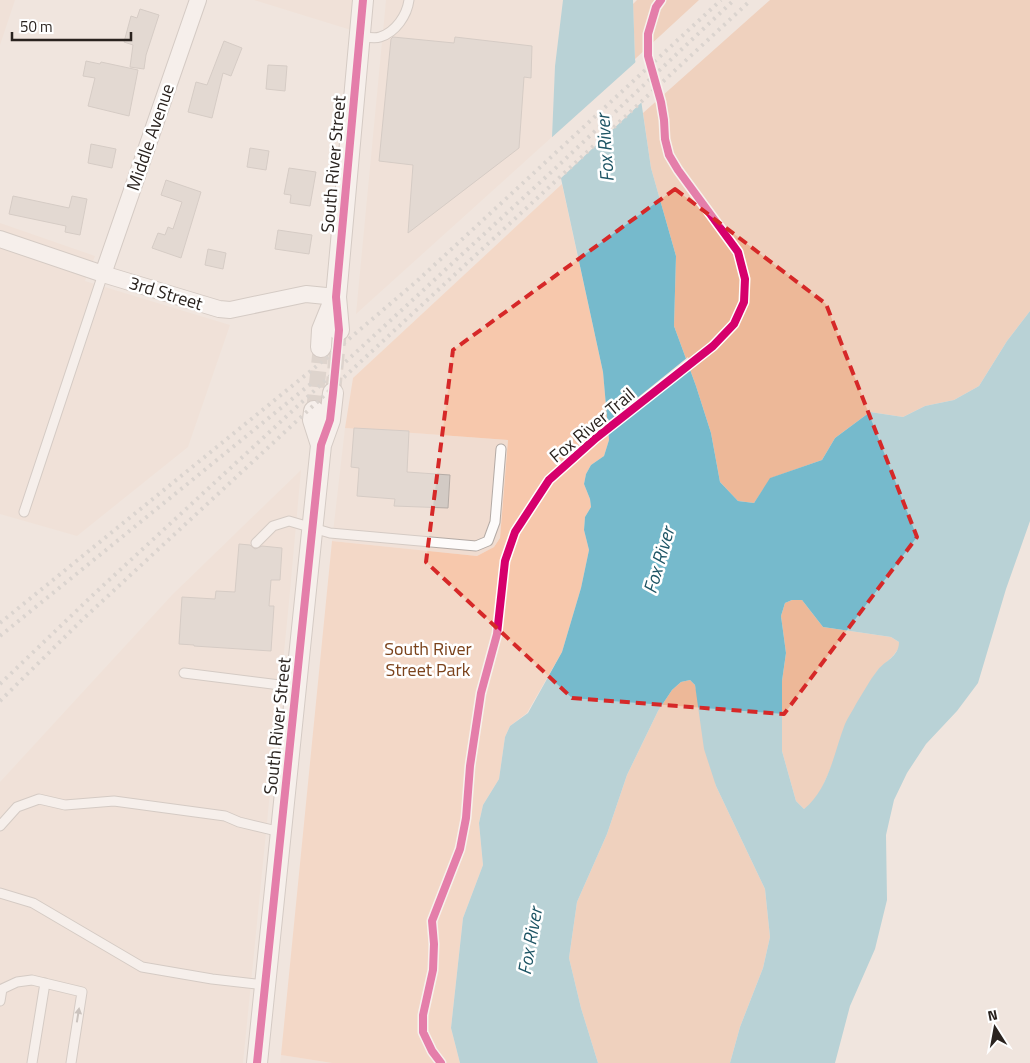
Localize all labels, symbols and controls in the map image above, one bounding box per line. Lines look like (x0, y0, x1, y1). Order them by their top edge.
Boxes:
scale bar (12, 10, 131, 42)
text: 50 m (20, 15, 53, 38)
street label: Middle Avenue (119, 80, 181, 194)
street label: South River Street (314, 93, 353, 234)
water label: Fox River (587, 111, 621, 183)
street label: 3rd Street (126, 269, 207, 317)
street label: Fox River Trail (543, 381, 641, 469)
water label: Fox River (635, 521, 682, 597)
park label: South River Street Park (384, 635, 472, 683)
street label: South River Street (256, 655, 298, 796)
water label: Fox River (509, 903, 550, 977)
north arrow (970, 1003, 1020, 1053)
text: N (986, 1004, 999, 1026)
one-way arrow (75, 1007, 83, 1023)

